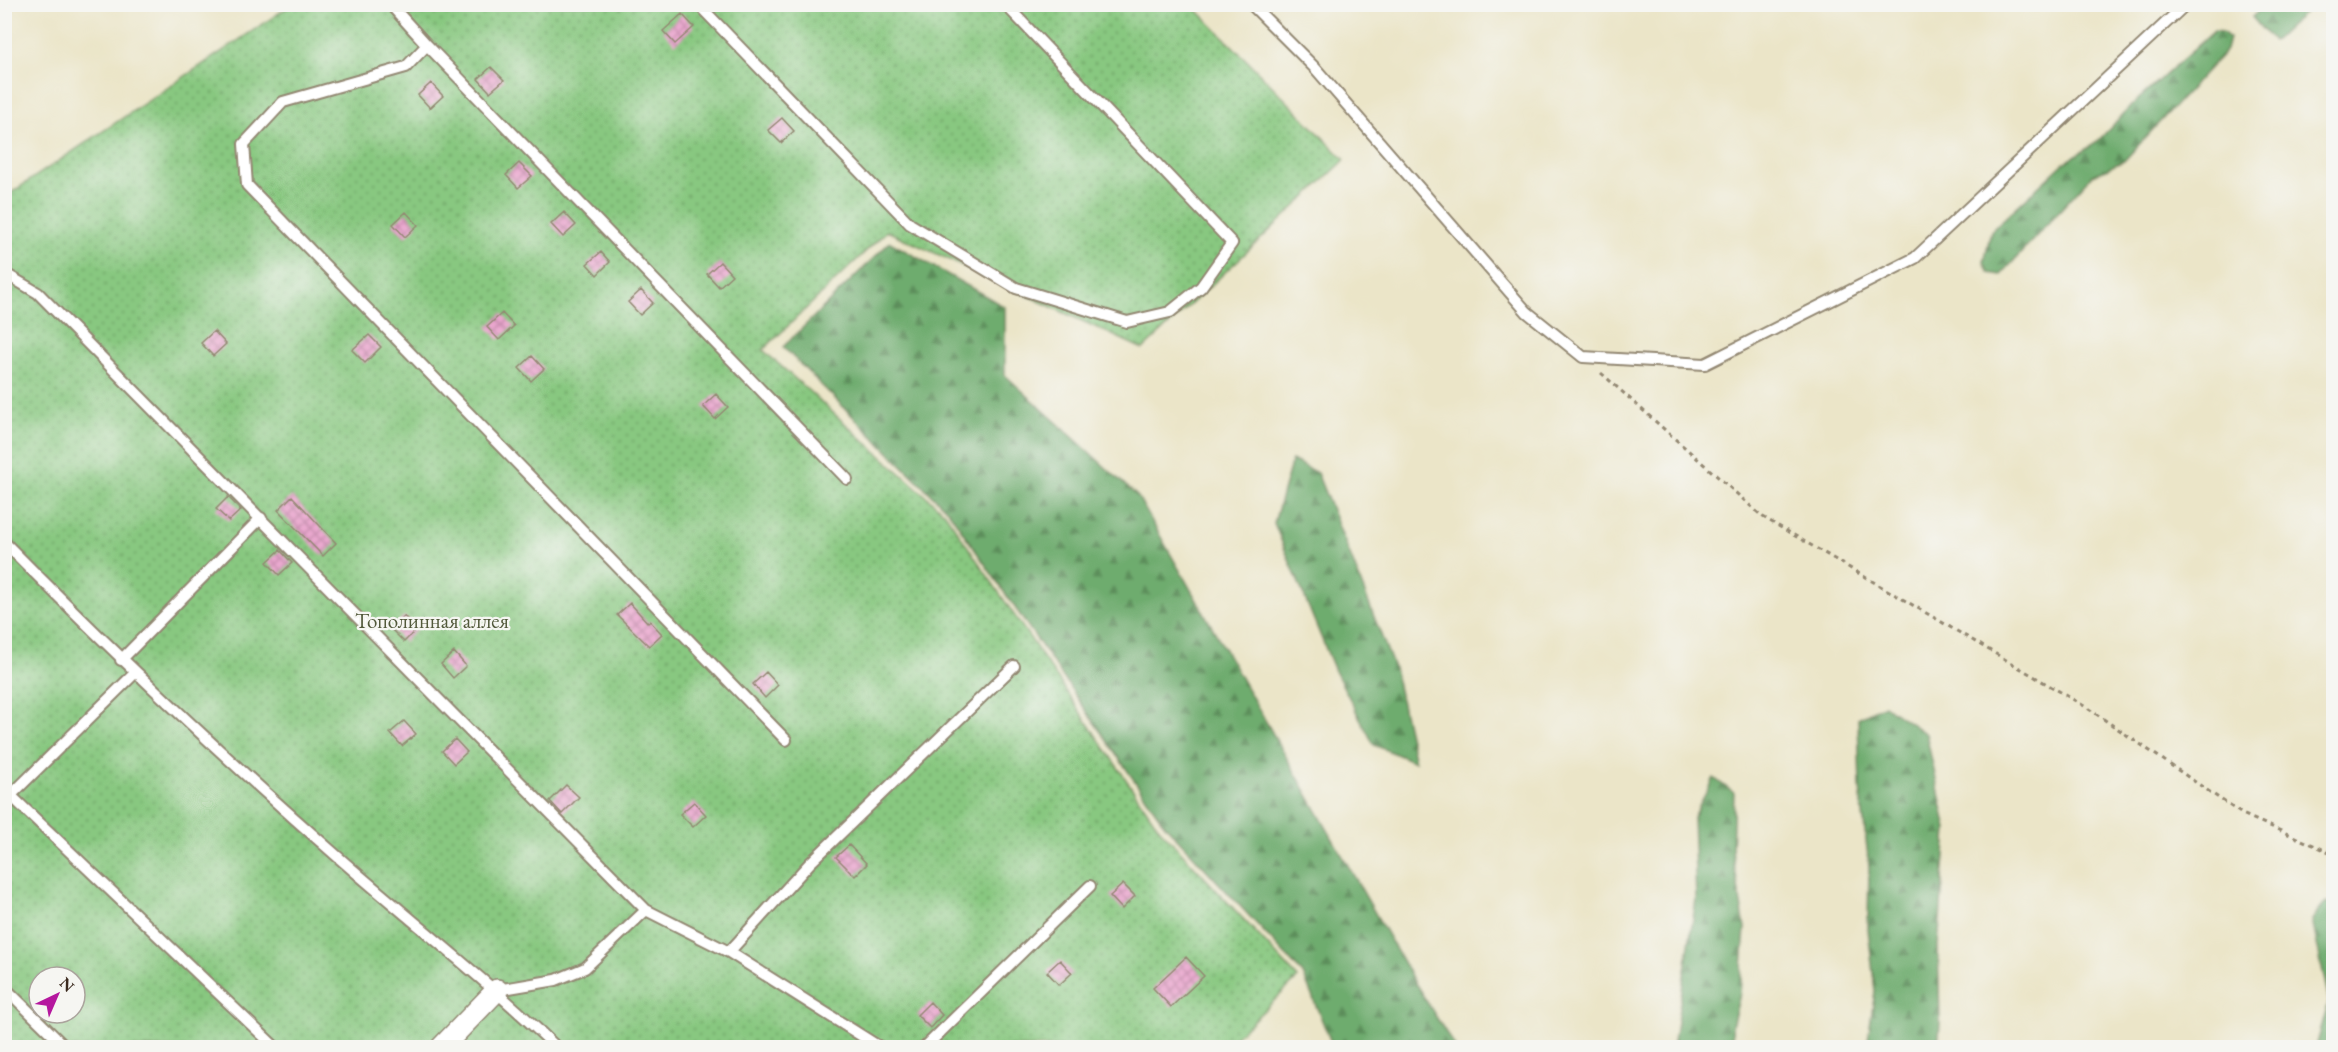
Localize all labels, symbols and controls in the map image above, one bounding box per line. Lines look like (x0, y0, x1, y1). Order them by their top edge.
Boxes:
park label: Тополинная аллея (355, 607, 509, 634)
north arrow (27, 965, 87, 1025)
text: N (55, 973, 79, 997)

